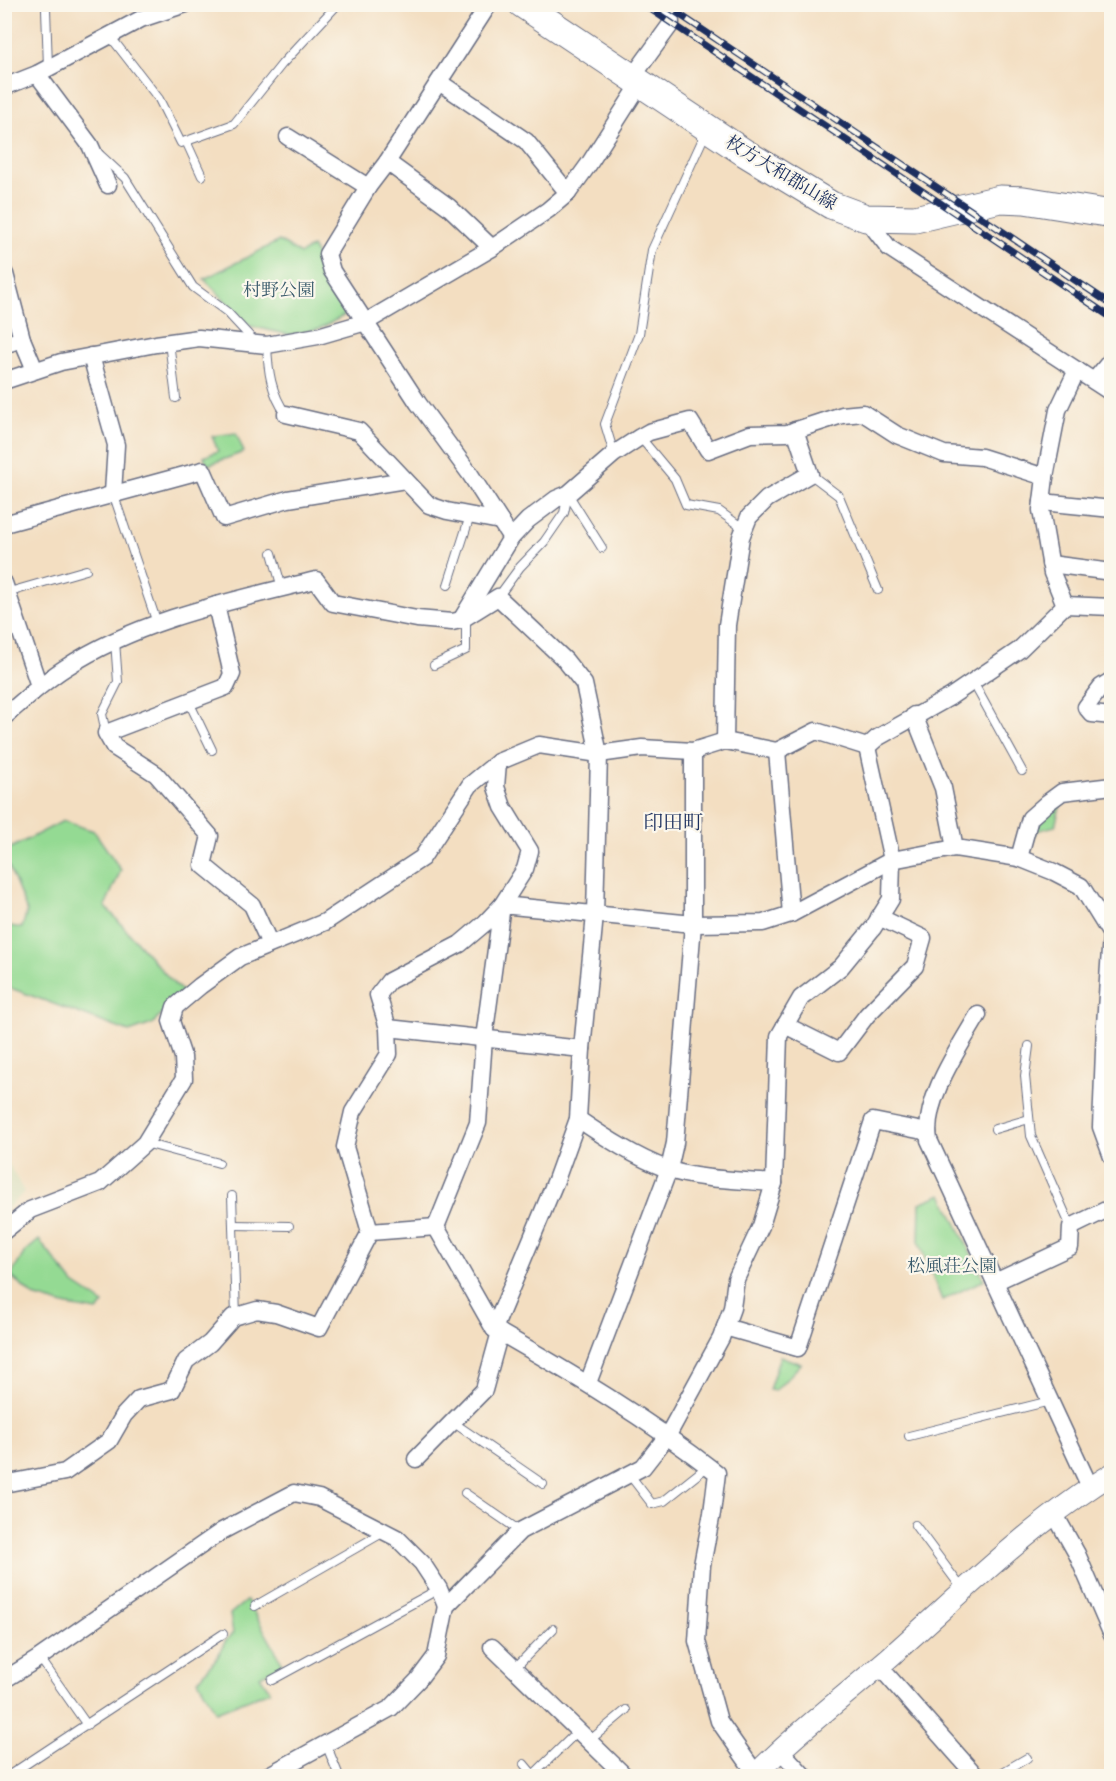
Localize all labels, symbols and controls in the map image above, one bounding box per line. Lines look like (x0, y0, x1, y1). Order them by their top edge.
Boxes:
street label: 枚方大和郡山線 (721, 131, 841, 215)
park label: 村野公園 (243, 279, 315, 302)
district label: 印田町 (643, 811, 703, 836)
park label: 松風荘公園 (907, 1255, 997, 1278)

